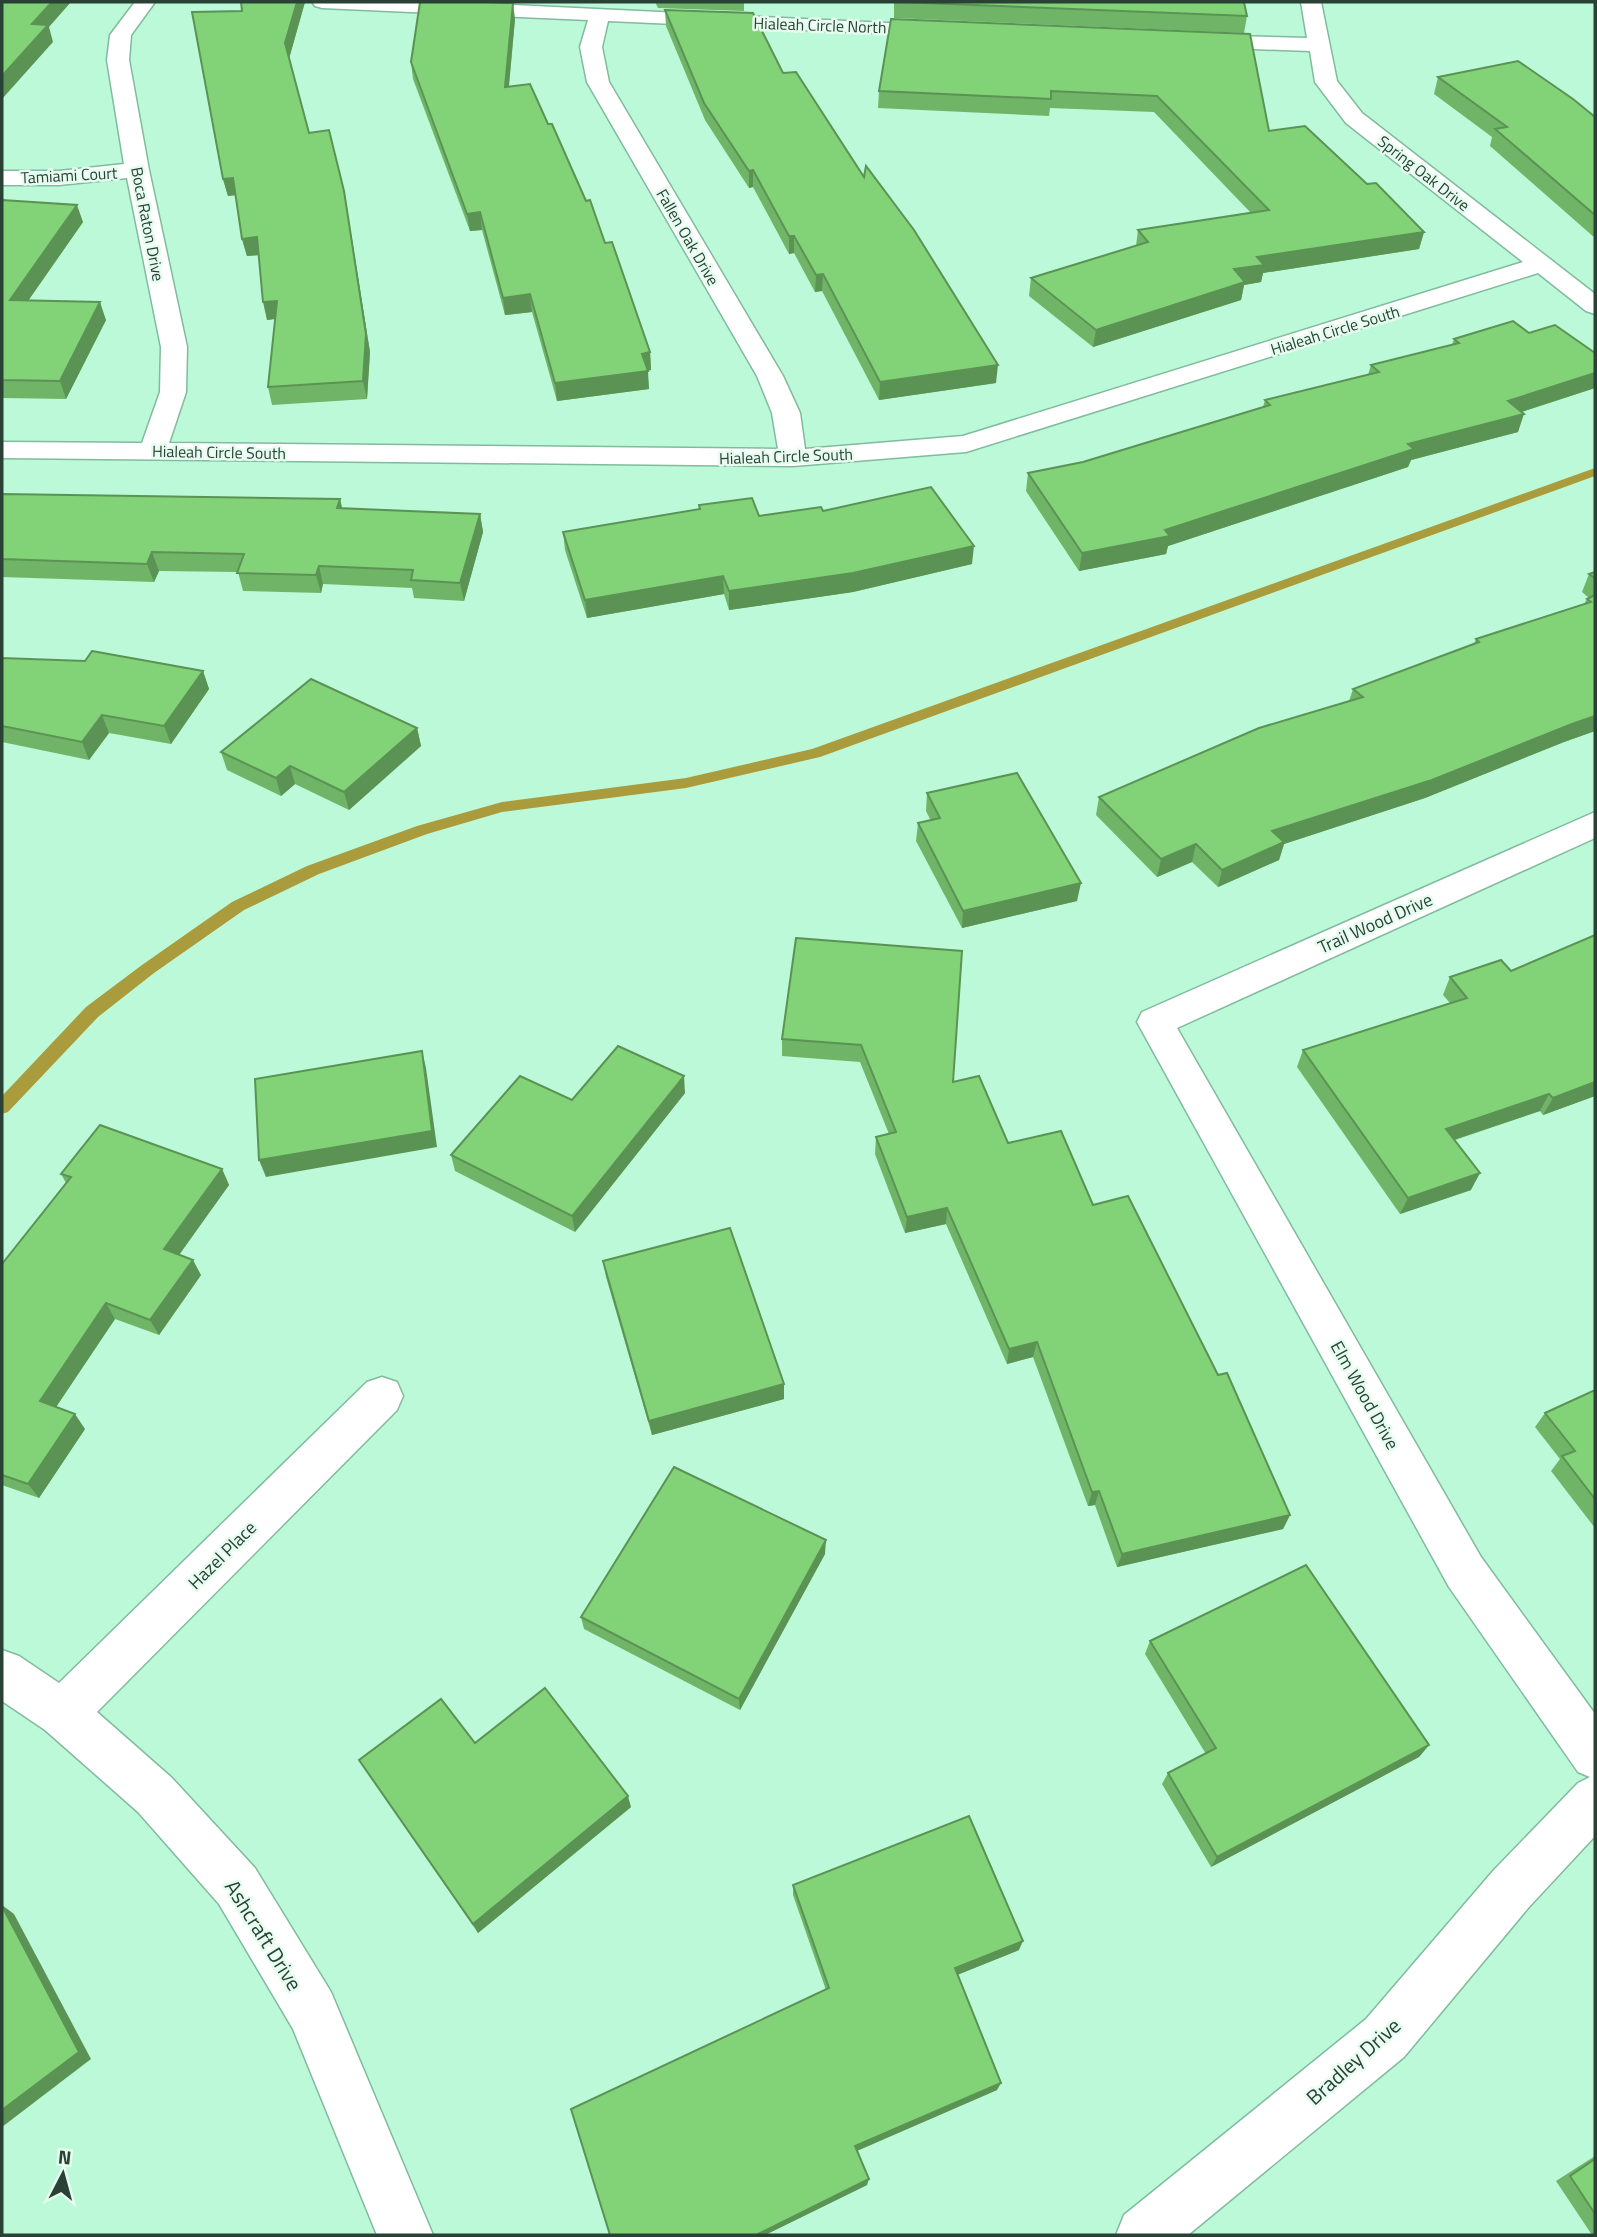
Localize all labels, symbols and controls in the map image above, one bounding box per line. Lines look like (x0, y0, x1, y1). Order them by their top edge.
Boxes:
street label: Hialeah Circle North (753, 11, 887, 39)
street label: Spring Oak Drive (1373, 129, 1475, 217)
street label: Tamiami Court (20, 160, 118, 190)
street label: Boca Raton Drive (125, 165, 171, 283)
street label: Fallen Oak Drive (651, 184, 725, 290)
street label: Hialeah Circle South (1267, 299, 1403, 361)
street label: Hialeah Circle South (152, 439, 286, 465)
street label: Hialeah Circle South (719, 442, 853, 470)
street label: Trail Wood Drive (1313, 886, 1437, 960)
street label: Elm Wood Drive (1324, 1336, 1406, 1454)
street label: Hazel Place (182, 1515, 262, 1595)
street label: Ashcraft Drive (217, 1873, 311, 1997)
street label: Bradley Drive (1299, 2010, 1407, 2112)
north arrow (28, 2139, 98, 2209)
text: N (57, 2141, 73, 2172)

